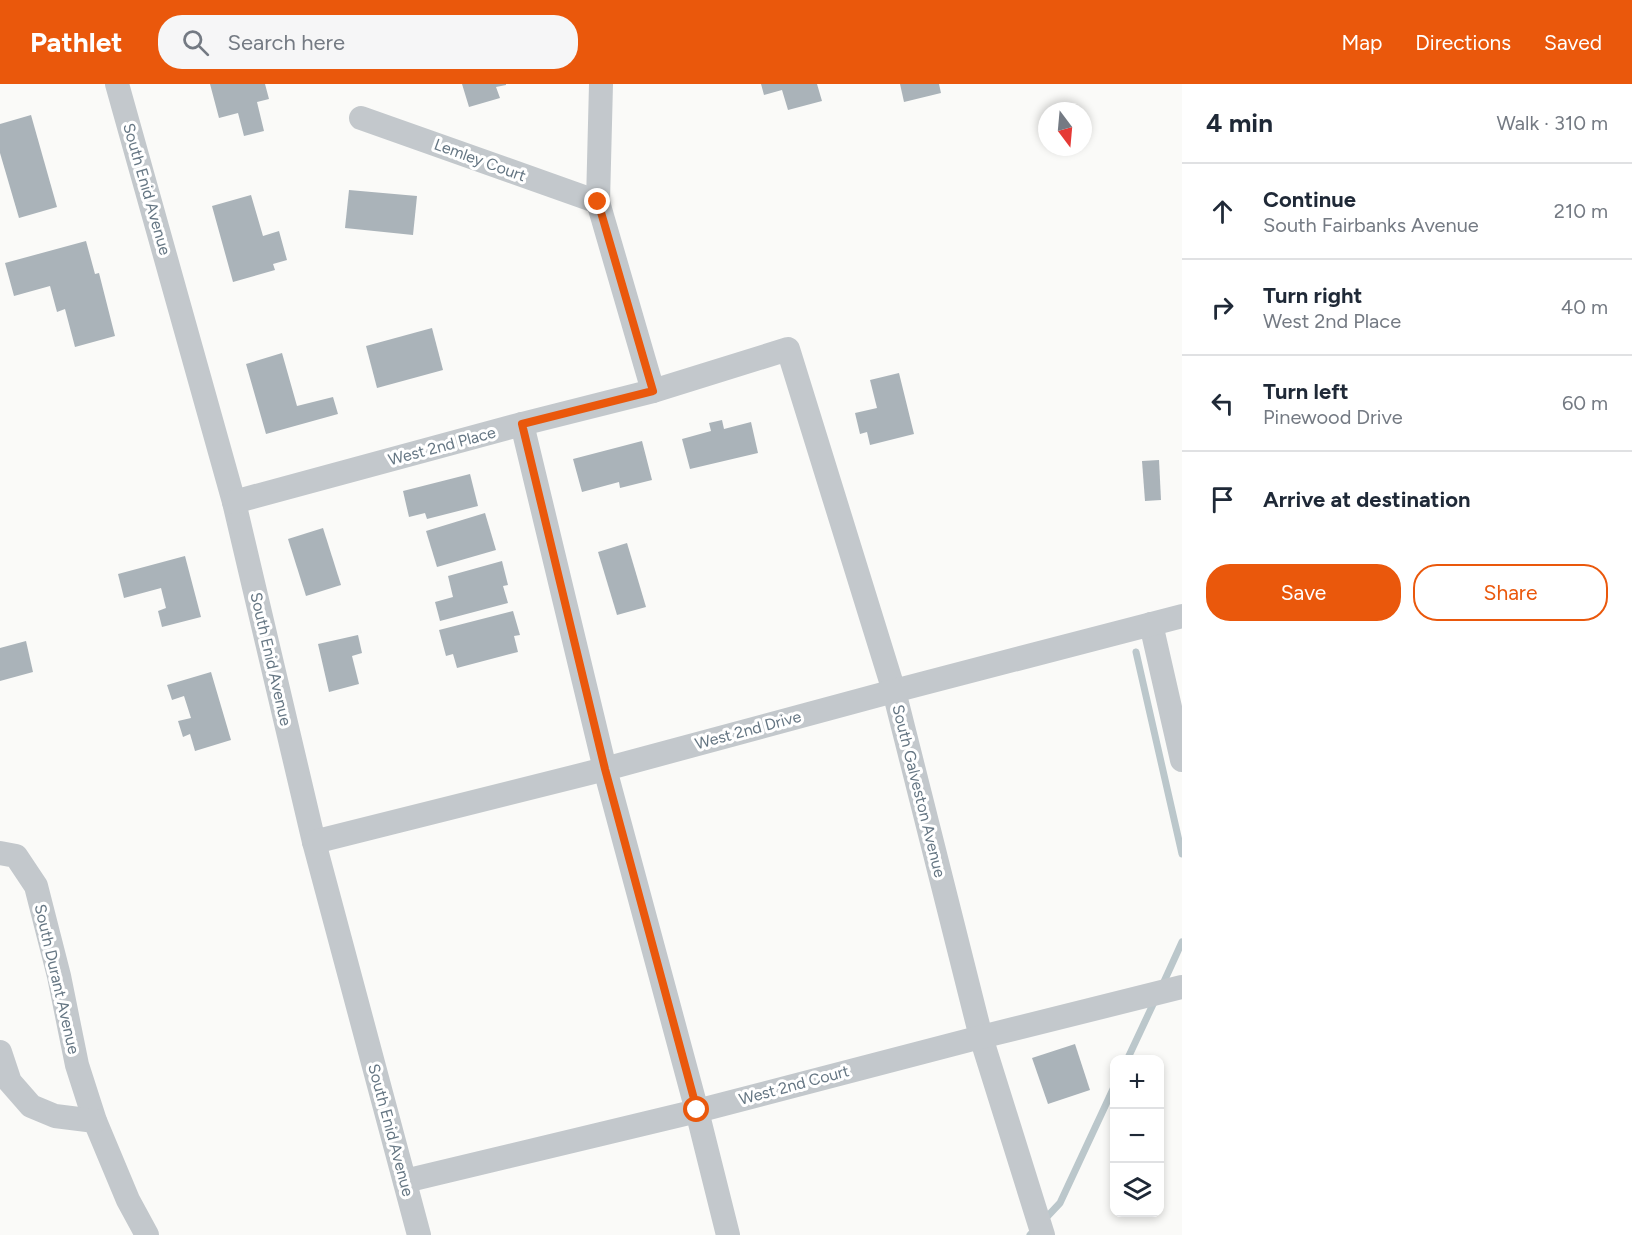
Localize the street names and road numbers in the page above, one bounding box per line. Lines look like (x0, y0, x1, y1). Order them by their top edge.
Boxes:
street label: South Enid Avenue (119, 121, 175, 257)
street label: Lemley Court (432, 135, 528, 185)
street label: West 2nd Place (386, 422, 498, 469)
street label: South Enid Avenue (246, 590, 296, 728)
street label: South Galveston Avenue (888, 703, 950, 880)
street label: West 2nd Drive (693, 707, 803, 753)
street label: South Durant Avenue (30, 902, 84, 1056)
street label: West 2nd Court (737, 1061, 851, 1109)
street label: South Enid Avenue (364, 1062, 418, 1199)

